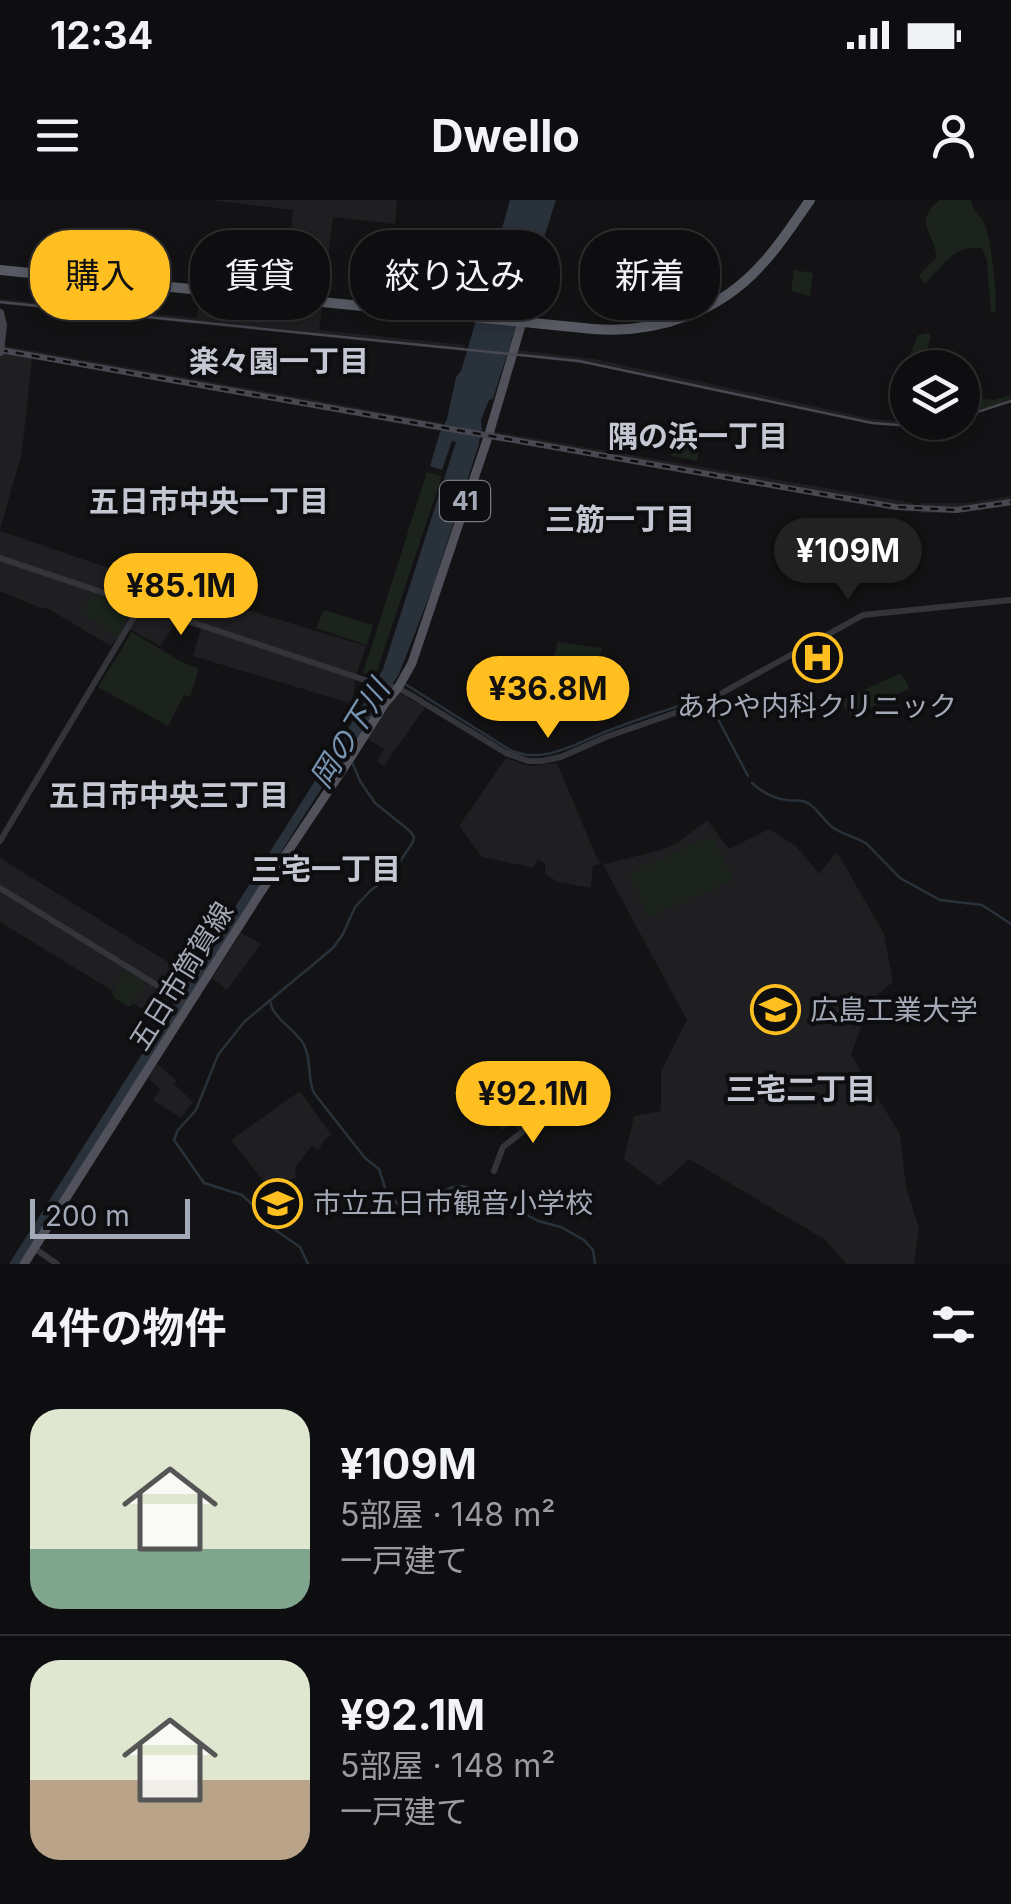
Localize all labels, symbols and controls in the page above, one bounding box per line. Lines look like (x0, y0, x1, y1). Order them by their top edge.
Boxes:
text: 12:34 (50, 12, 153, 58)
icon: menu (30, 108, 85, 163)
text: Dwello (431, 108, 580, 163)
icon: person (926, 108, 981, 163)
chip: 購入 (30, 230, 170, 320)
chip: 賃貸 (190, 230, 330, 320)
chip: 絞り込み (350, 230, 560, 320)
chip: 新着 (580, 230, 720, 320)
district label: 楽々園一丁目 (189, 343, 369, 379)
map controls (890, 350, 980, 440)
button: layers (890, 350, 980, 440)
district label: 隅の浜一丁目 (608, 418, 788, 454)
road number: 41 (440, 481, 490, 521)
district label: 五日市中央一丁目 (89, 483, 329, 519)
district label: 三筋一丁目 (545, 501, 695, 537)
pin: ¥109M (778, 518, 918, 603)
text: ¥109M (796, 531, 900, 570)
pin: ¥85.1M (100, 553, 262, 638)
text: ¥85.1M (126, 566, 236, 605)
hospital icon: あわや内科クリニック (791, 632, 843, 684)
pin: ¥36.8M (467, 656, 629, 741)
text: ¥36.8M (488, 669, 608, 708)
water label: 岡の下川 (302, 671, 398, 794)
place label: あわや内科クリニック (677, 689, 957, 723)
district label: 五日市中央三丁目 (49, 777, 289, 813)
district label: 三宅一丁目 (251, 851, 401, 887)
street label: 五日市筒賀線 (122, 896, 240, 1056)
school or university icon: 広島工業大学 (749, 984, 801, 1036)
place label: 広島工業大学 (810, 993, 978, 1027)
pin: ¥92.1M (452, 1061, 614, 1146)
district label: 三宅二丁目 (726, 1071, 876, 1107)
text: ¥92.1M (478, 1074, 588, 1113)
school or university icon: 市立五日市観音小学校 (252, 1177, 304, 1229)
place label: 市立五日市観音小学校 (313, 1186, 593, 1220)
scale bar (30, 1194, 190, 1238)
text: 200 m (45, 1199, 130, 1233)
icon: filters (926, 1297, 981, 1352)
text: 4件の物件 (30, 1302, 226, 1353)
text: ¥109M (340, 1438, 477, 1489)
icon: home (110, 1449, 230, 1569)
text: 5部屋 · 148 m² (340, 1495, 555, 1534)
text: 一戸建て (340, 1541, 468, 1580)
text: ¥92.1M (340, 1689, 485, 1740)
icon: home (110, 1700, 230, 1820)
text: 5部屋 · 148 m² (340, 1746, 555, 1785)
text: 一戸建て (340, 1792, 468, 1831)

